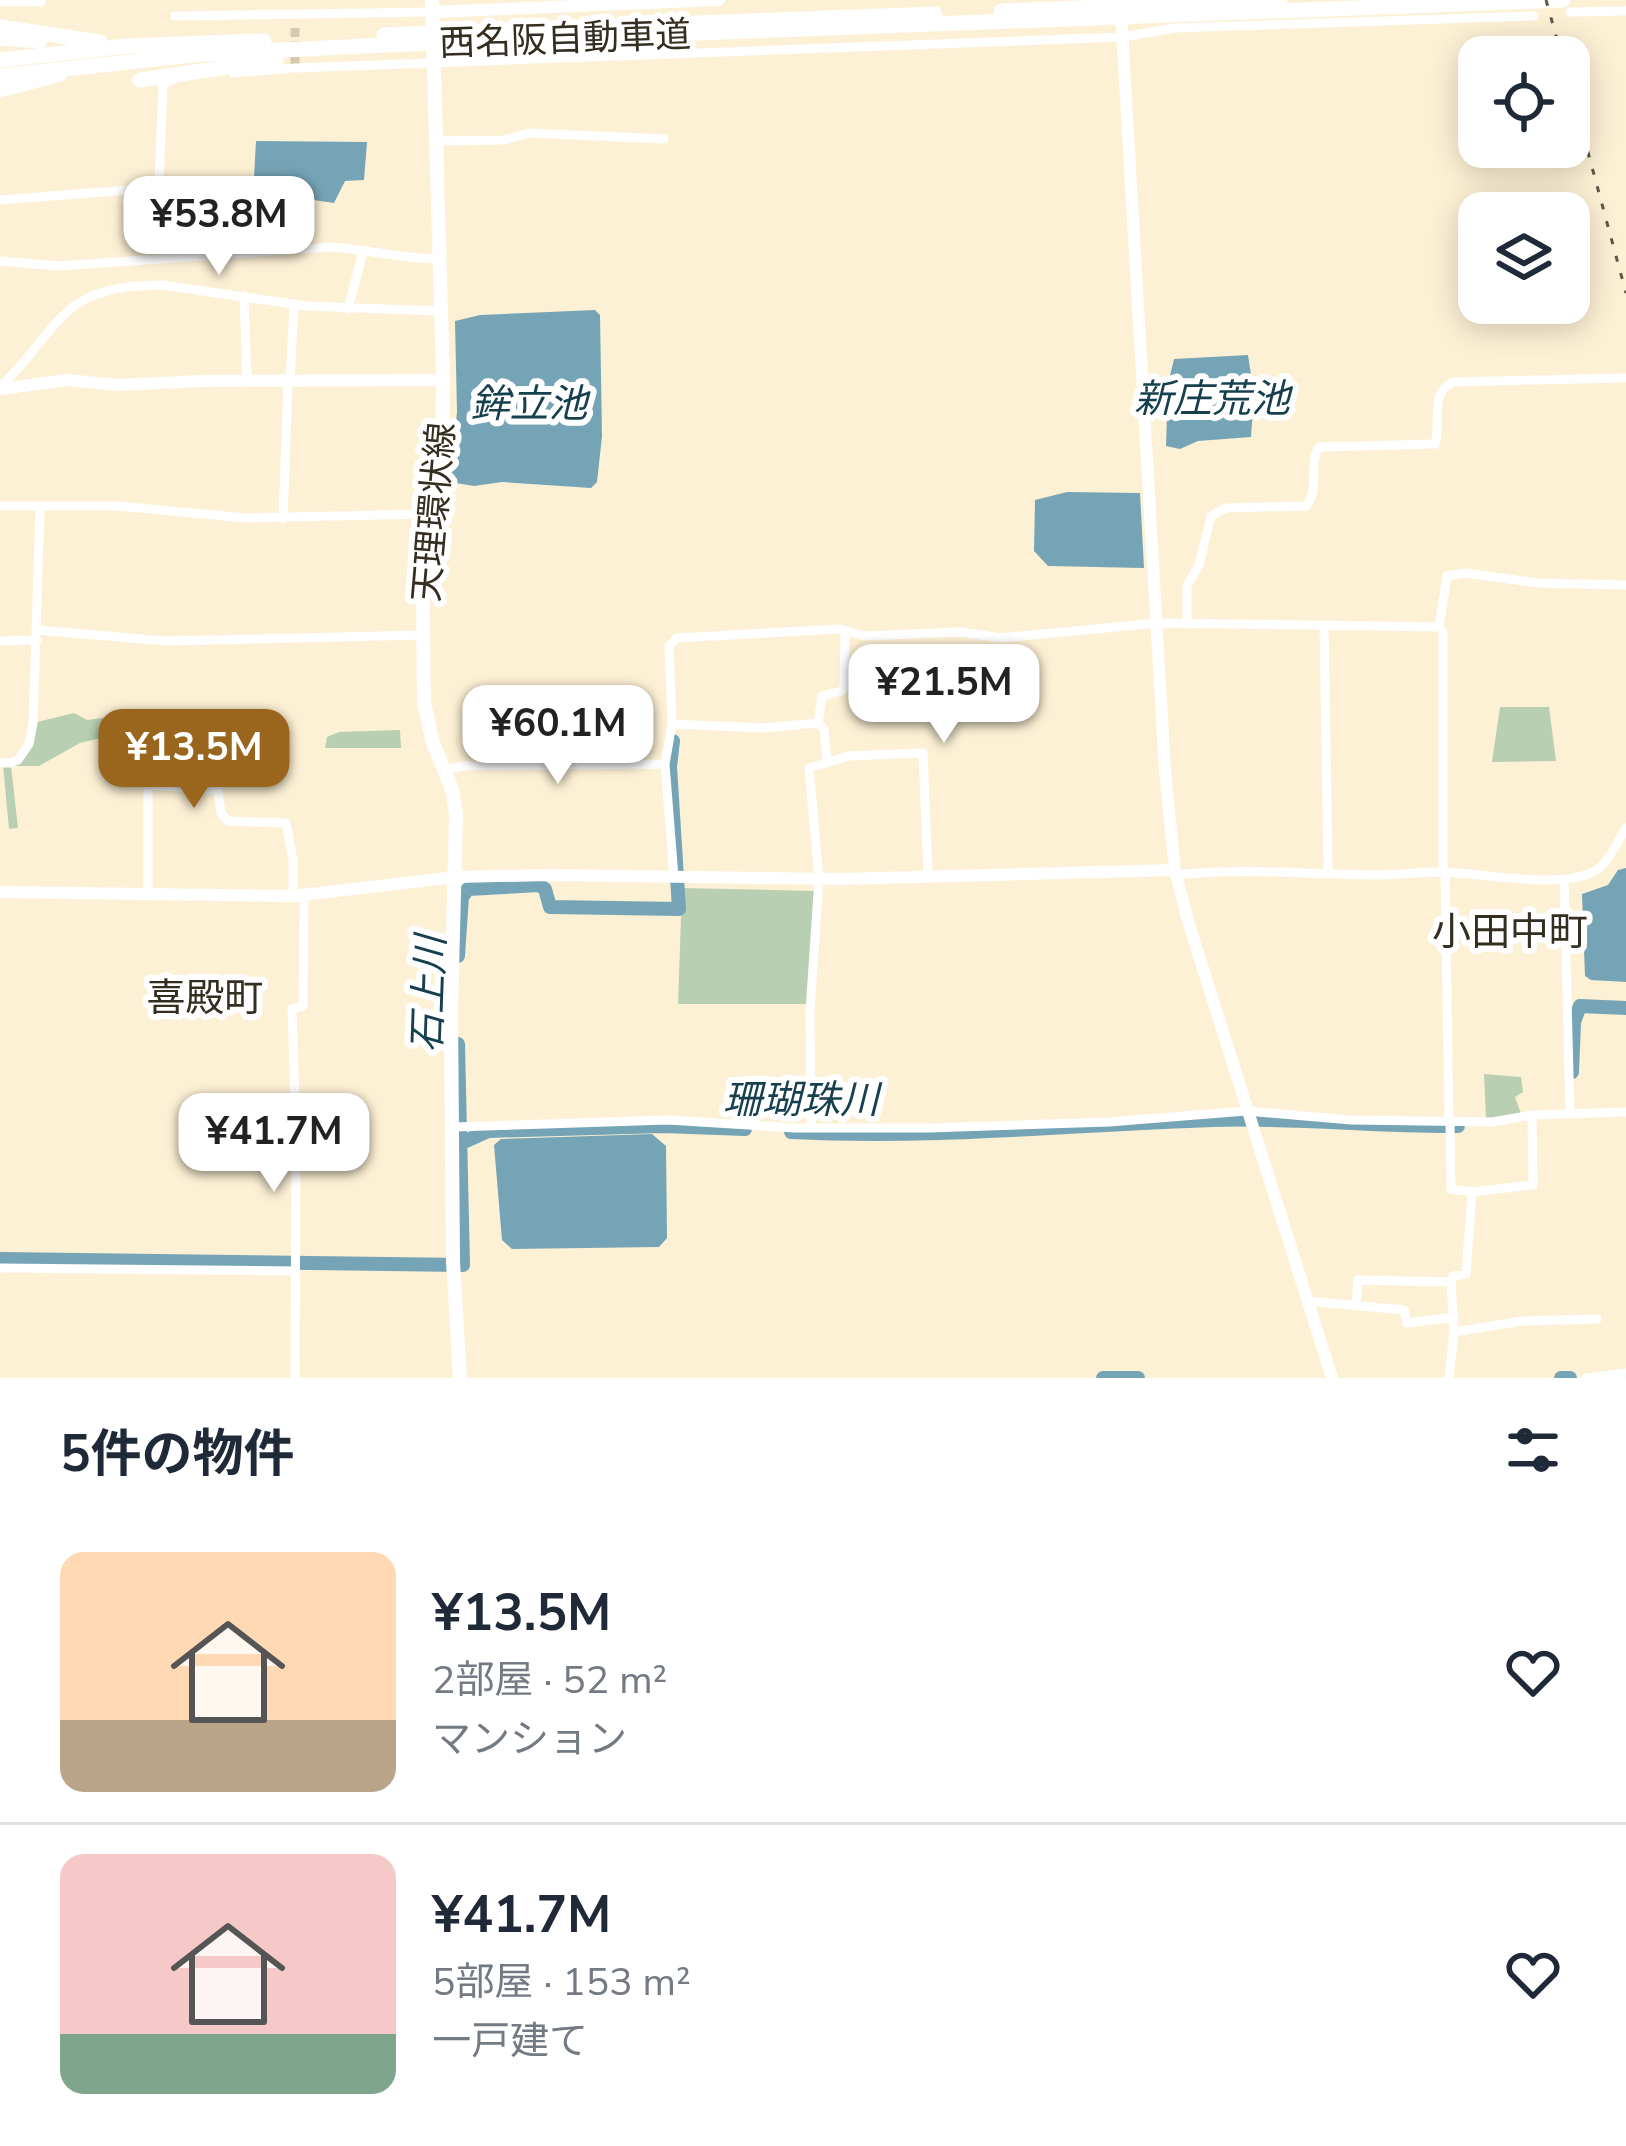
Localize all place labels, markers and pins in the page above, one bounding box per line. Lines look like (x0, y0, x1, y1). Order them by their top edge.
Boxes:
pin: ¥53.8M (121, 176, 317, 278)
pin: ¥21.5M (846, 644, 1042, 746)
pin: ¥60.1M (460, 685, 656, 787)
pin: ¥13.5M (96, 709, 292, 811)
pin: ¥41.7M (176, 1093, 372, 1195)

